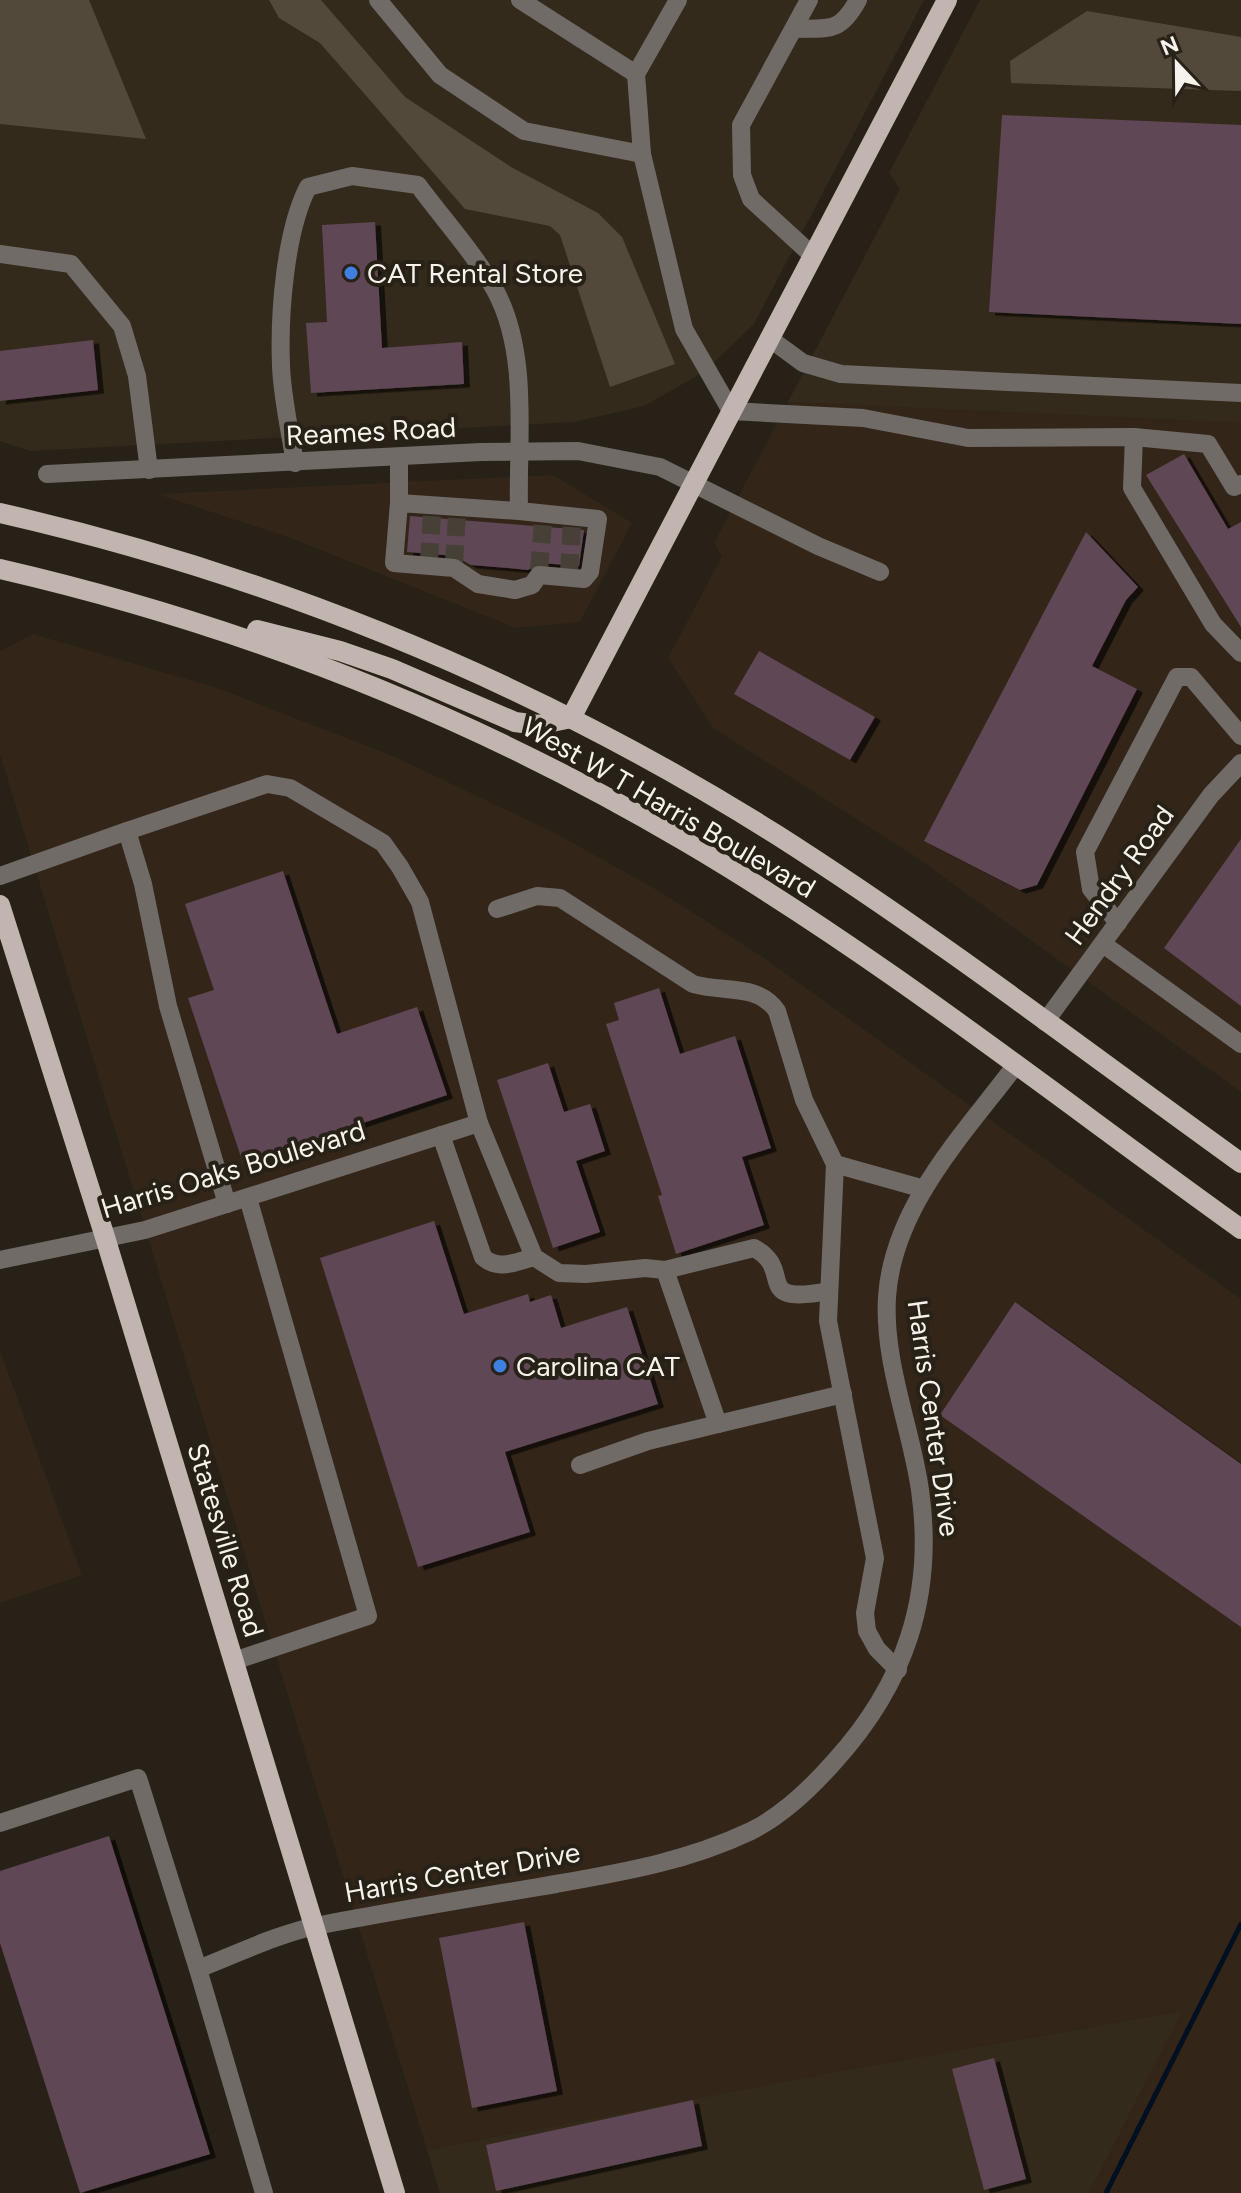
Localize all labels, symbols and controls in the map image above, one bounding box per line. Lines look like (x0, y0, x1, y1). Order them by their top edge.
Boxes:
north arrow (1137, 24, 1217, 104)
text: N (1157, 30, 1183, 62)
place label: CAT Rental Store (367, 256, 583, 290)
marker: CAT Rental Store (342, 264, 360, 282)
street label: Reames Road (285, 410, 457, 452)
street label: West W T Harris Boulevard (516, 709, 822, 905)
street label: Hendry Road (1057, 799, 1181, 951)
street label: Harris Oaks Boulevard (97, 1113, 369, 1225)
street label: Harris Center Drive (901, 1297, 967, 1539)
place label: Carolina CAT (516, 1349, 680, 1383)
marker: Carolina CAT (491, 1357, 509, 1375)
street label: Statesville Road (180, 1439, 272, 1641)
street label: Harris Center Drive (341, 1835, 583, 1909)

